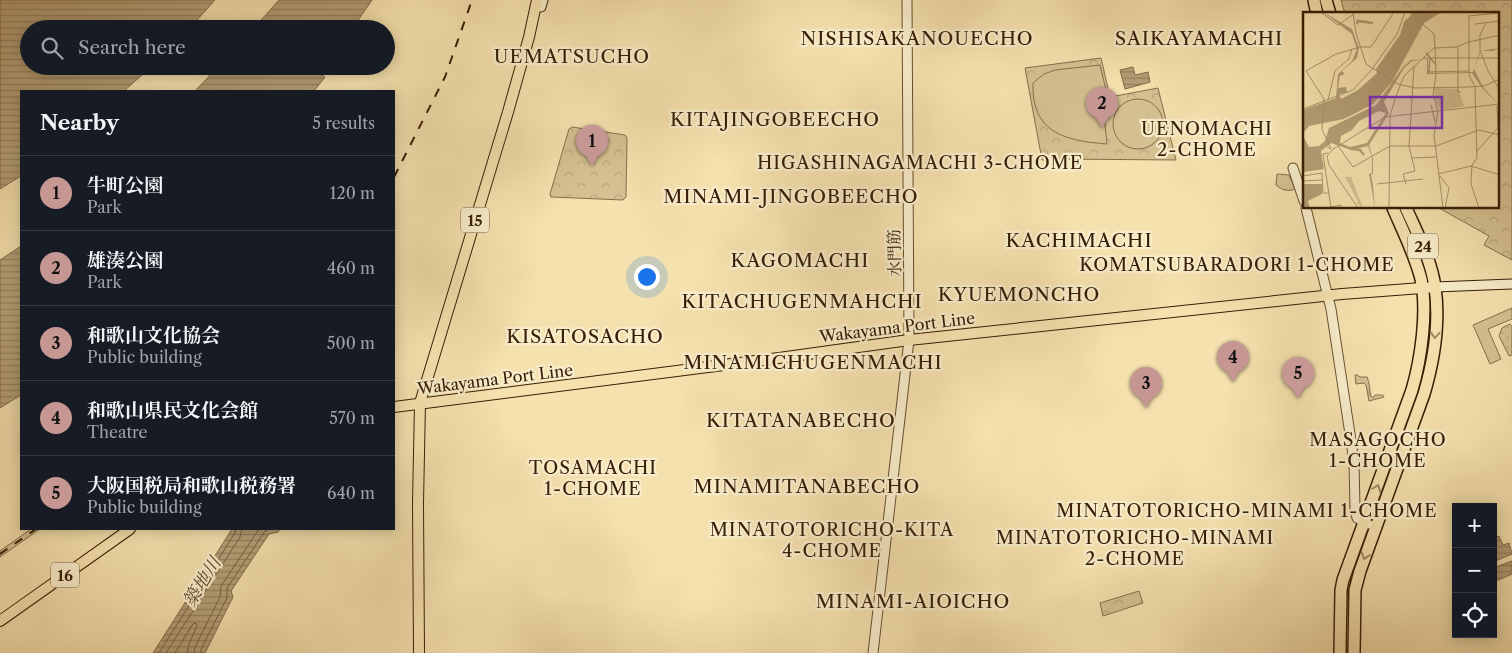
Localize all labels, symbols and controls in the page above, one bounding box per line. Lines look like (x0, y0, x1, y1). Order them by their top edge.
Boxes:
inset map (1303, 12, 1500, 209)
search box (20, 20, 395, 75)
district label: NISHISAKANOUECHO (800, 27, 1034, 50)
district label: SAIKAYAMACHI (1115, 27, 1283, 50)
icon: search (38, 34, 66, 62)
text: Search here (78, 36, 186, 59)
district label: UEMATSUCHO (494, 45, 650, 68)
pin: 2 (1086, 87, 1118, 128)
district label: KITAJINGOBEECHO (670, 108, 880, 131)
text: Nearby (40, 110, 119, 135)
text: 5 results (312, 113, 375, 133)
district label: UENOMACHI 2-CHOME (1141, 118, 1273, 161)
pin: 1 (576, 125, 608, 166)
district label: HIGASHINAGAMACHI 3-CHOME (757, 152, 1083, 174)
text: 牛町公園 (87, 174, 163, 197)
text: 1 (52, 183, 60, 203)
text: 120 m (330, 183, 375, 203)
district label: MINAMI-JINGOBEECHO (663, 185, 919, 208)
text: Park (87, 197, 122, 217)
road number: 15 (461, 208, 489, 232)
street label: 水門筋 (884, 229, 904, 277)
district label: KACHIMACHI (1005, 229, 1153, 252)
road number: 24 (1408, 234, 1438, 258)
text: 雄湊公園 (87, 249, 163, 272)
district label: KAGOMACHI (731, 249, 869, 272)
district label: KOMATSUBARADORI 1-CHOME (1079, 254, 1395, 276)
text: 2 (51, 258, 61, 278)
text: 460 m (327, 258, 375, 278)
your location (634, 264, 660, 290)
text: Park (87, 272, 122, 292)
district label: KYUEMONCHO (938, 283, 1100, 306)
district label: KITACHUGENMAHCHI (681, 290, 923, 313)
street label: Wakayama Port Line (817, 308, 976, 347)
text: 和歌山文化協会 (87, 324, 220, 347)
district label: KISATOSACHO (506, 325, 664, 348)
one-way arrow (1429, 332, 1440, 340)
text: 3 (51, 333, 61, 353)
text: 500 m (327, 333, 375, 353)
pin: 4 (1217, 341, 1249, 382)
text: Public building (87, 347, 202, 367)
district label: MINAMICHUGENMACHI (683, 351, 943, 374)
pin: 5 (1282, 357, 1314, 398)
street label: Wakayama Port Line (415, 360, 574, 399)
pin: 3 (1130, 367, 1162, 408)
text: 和歌山県民文化会館 (87, 399, 258, 422)
text: 4 (51, 408, 61, 428)
text: 570 m (329, 408, 375, 428)
district label: KITATANABECHO (706, 409, 896, 432)
text: Theatre (87, 422, 148, 442)
district label: MASAGOCHO 1-CHOME (1309, 429, 1447, 472)
district label: TOSAMACHI 1-CHOME (529, 457, 657, 500)
text: 大阪国税局和歌山税務署 (87, 474, 296, 497)
district label: MINAMITANABECHO (694, 475, 920, 498)
text: 5 (52, 483, 60, 503)
text: 640 m (327, 483, 375, 503)
one-way arrow (1370, 484, 1381, 493)
text: Public building (87, 497, 202, 517)
district label: MINATOTORICHO-MINAMI 1-CHOME (1056, 500, 1438, 522)
map controls (1452, 503, 1497, 638)
button: + (1452, 503, 1497, 548)
district label: MINATOTORICHO-KITA 4-CHOME (710, 519, 954, 562)
district label: MINATOTORICHO-MINAMI 2-CHOME (996, 527, 1274, 570)
button: − (1452, 548, 1497, 593)
one-way arrow (1361, 551, 1371, 560)
water label: 築地川 (178, 552, 227, 611)
road number: 16 (51, 562, 79, 588)
district label: MINAMI-AIOICHO (816, 590, 1010, 613)
button: locate (1452, 593, 1497, 638)

